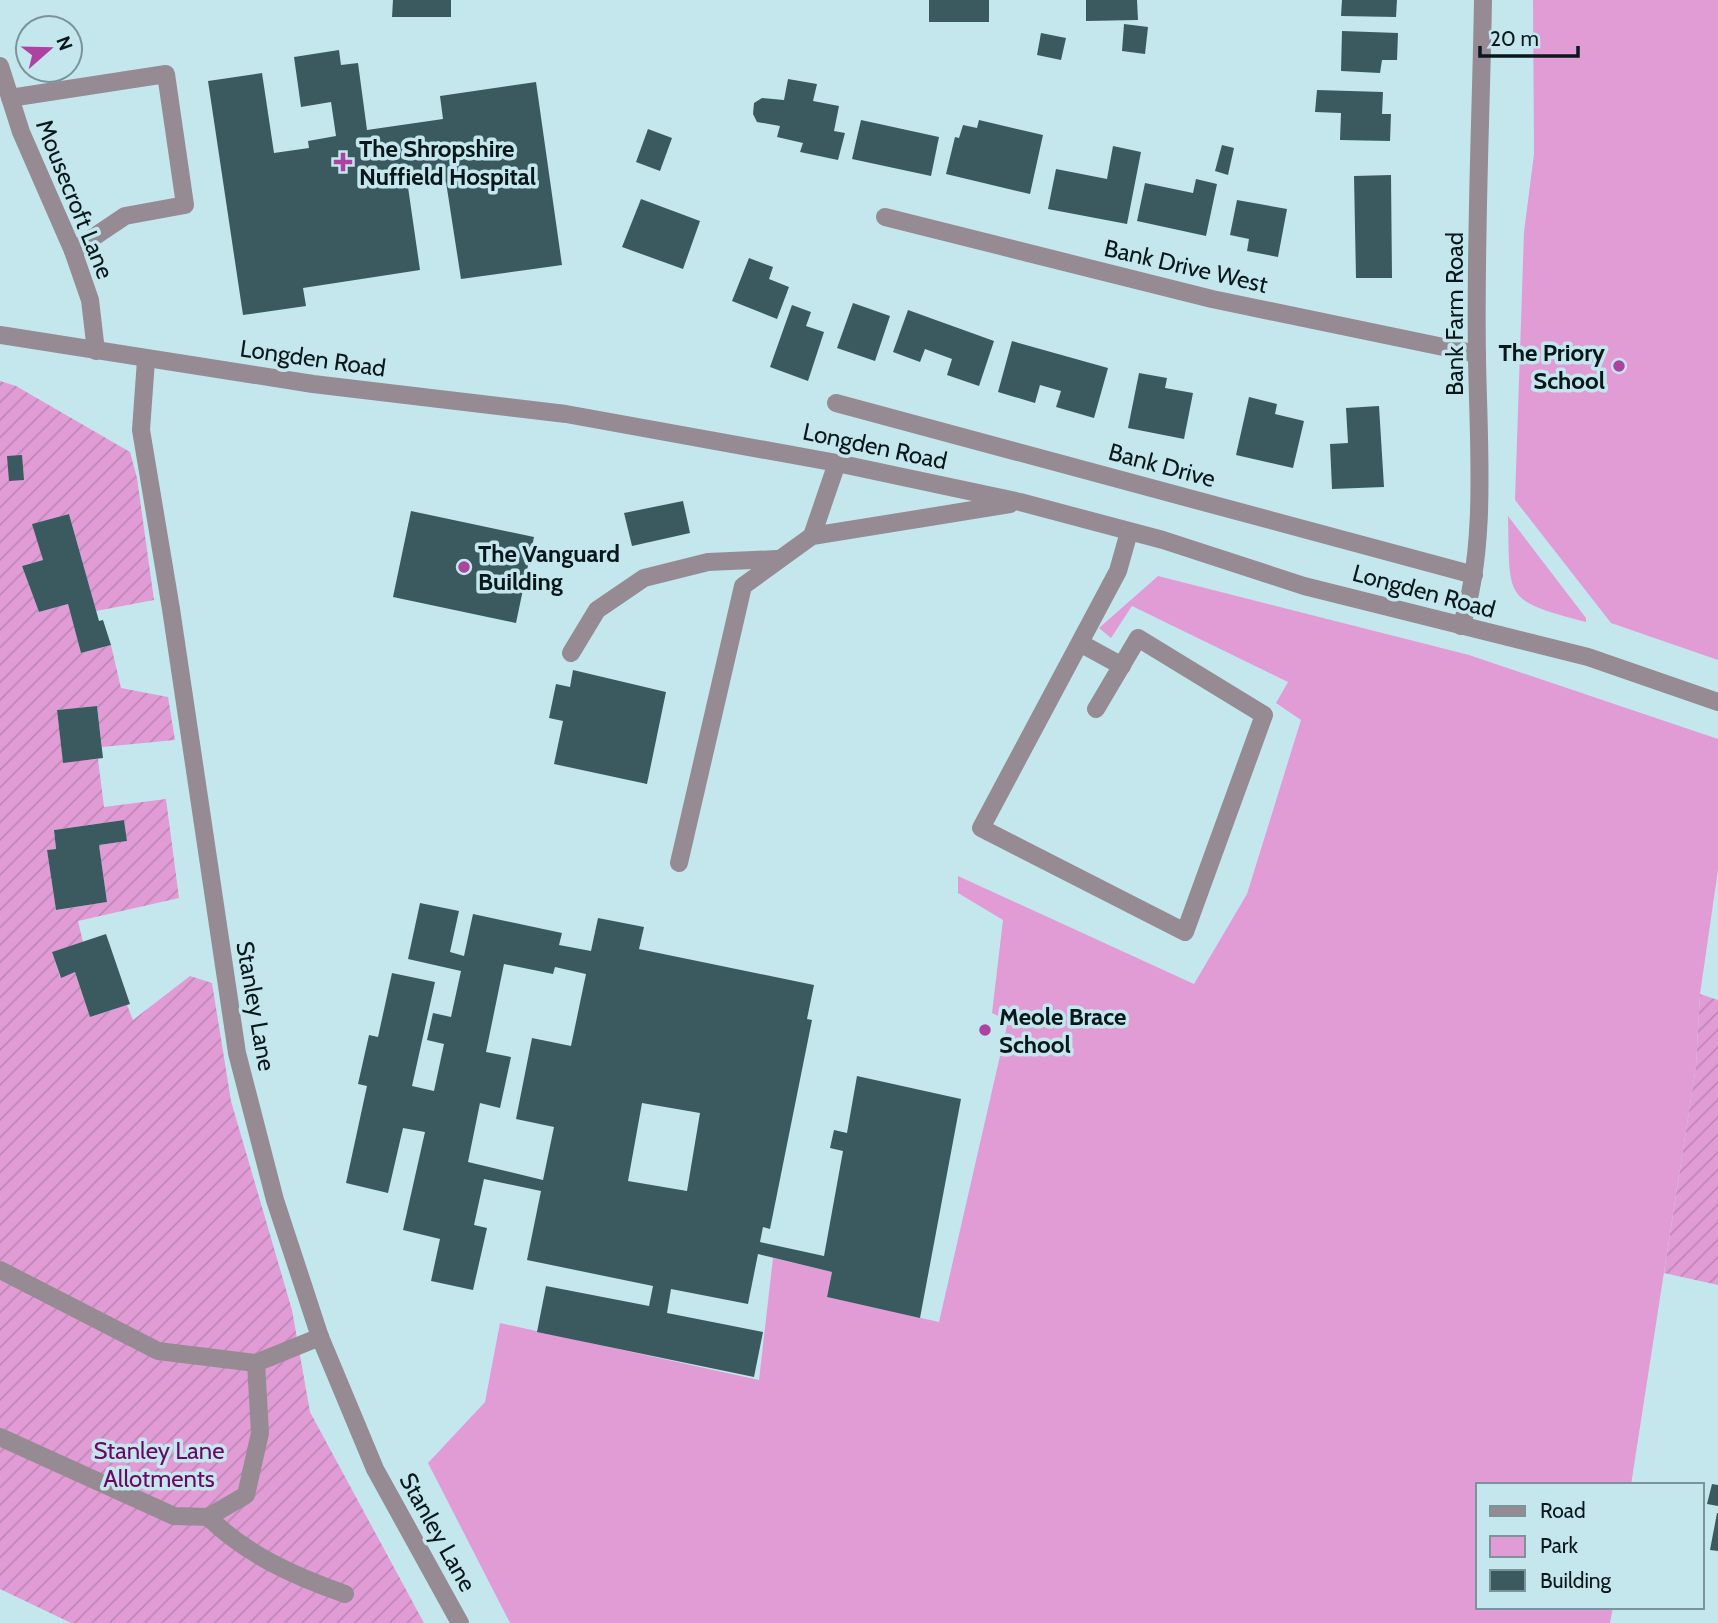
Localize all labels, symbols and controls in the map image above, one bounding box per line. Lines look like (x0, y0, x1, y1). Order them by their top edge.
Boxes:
north arrow (14, 14, 84, 84)
scale bar (1480, 14, 1578, 58)
text: 20 m (1490, 26, 1539, 51)
text: N (51, 33, 78, 54)
street label: Mousecroft Lane (30, 115, 120, 283)
place label: The Shropshire Nuffield Hospital (359, 134, 536, 191)
marker: The Shropshire Nuffield Hospital (333, 152, 353, 172)
street label: Bank Farm Road (1440, 232, 1469, 396)
street label: Bank Drive West (1102, 233, 1270, 299)
street label: Longden Road (238, 333, 388, 383)
place label: The Priory School (1499, 338, 1605, 395)
marker: The Priory School (1611, 358, 1627, 374)
street label: Longden Road (800, 417, 950, 475)
street label: Bank Drive (1105, 437, 1219, 493)
place label: The Vanguard Building (478, 539, 620, 596)
street label: Longden Road (1349, 558, 1499, 624)
marker: The Vanguard Building (456, 559, 472, 575)
street label: Stanley Lane (230, 939, 282, 1073)
place label: Meole Brace School (999, 1002, 1126, 1059)
marker: Meole Brace School (977, 1022, 993, 1038)
park label: Stanley Lane Allotments (93, 1436, 225, 1493)
street label: Stanley Lane (394, 1468, 482, 1596)
legend (1476, 1483, 1704, 1609)
text: Road (1540, 1498, 1586, 1523)
text: Park (1540, 1533, 1578, 1558)
text: Building (1540, 1568, 1612, 1593)

